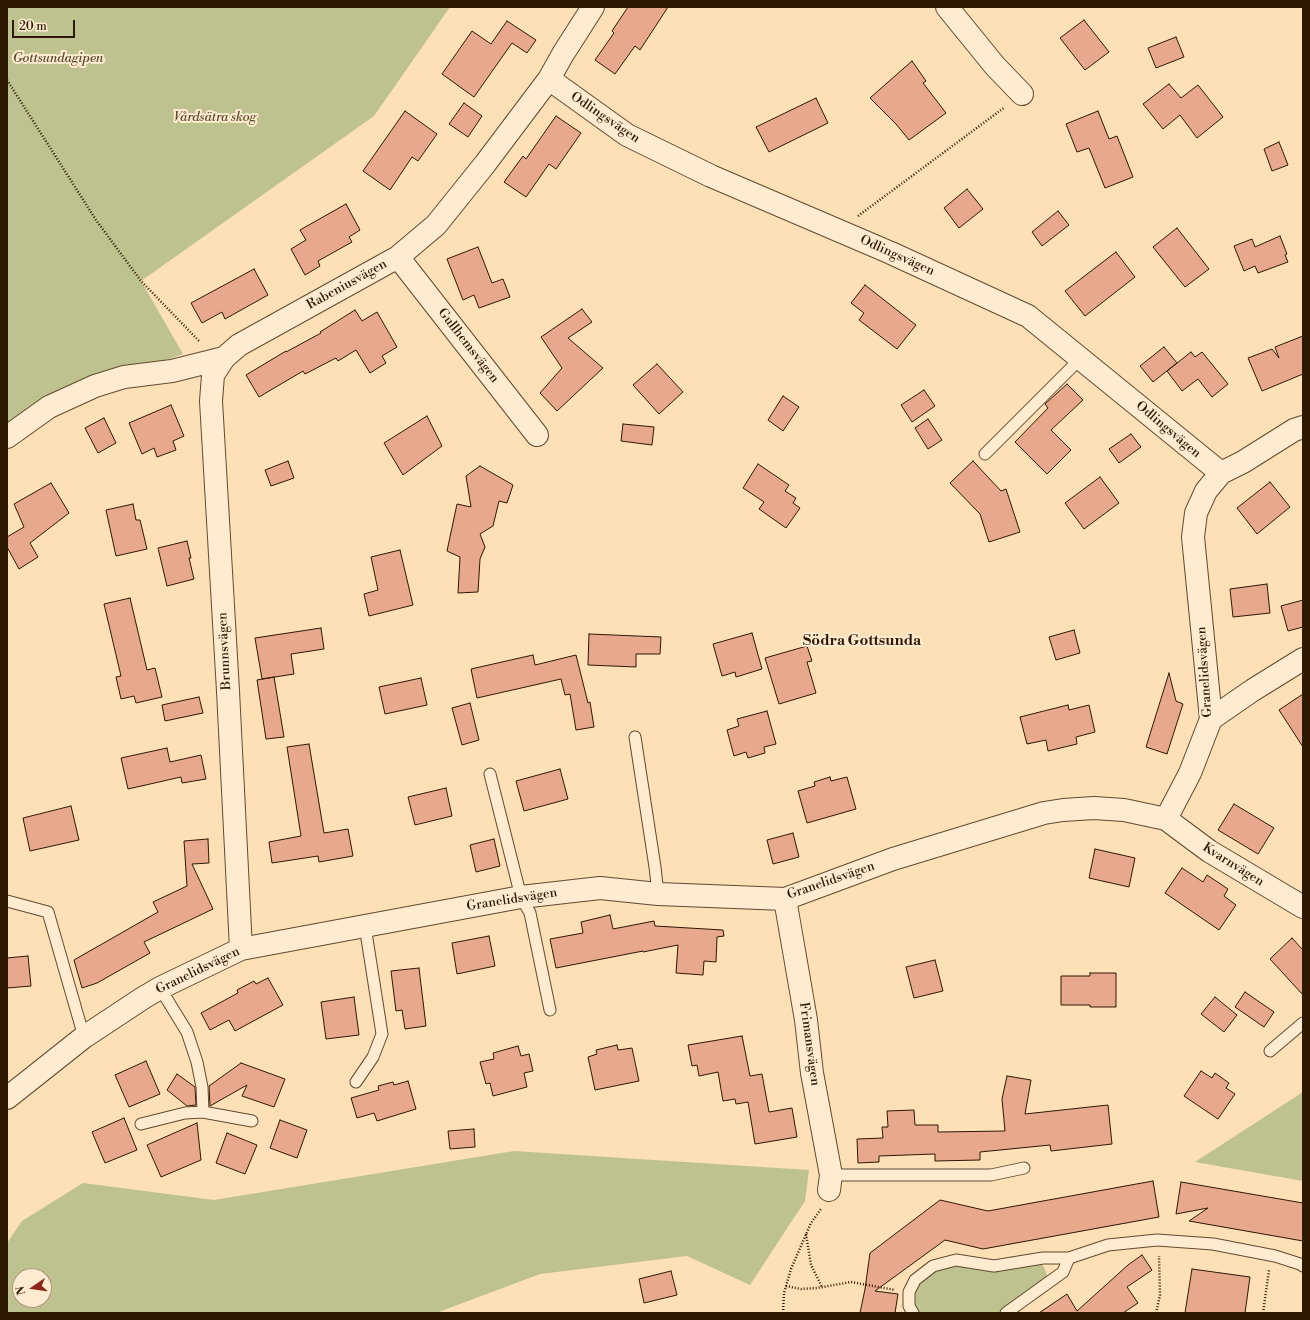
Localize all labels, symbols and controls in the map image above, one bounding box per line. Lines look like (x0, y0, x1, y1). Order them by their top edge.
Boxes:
scale bar (14, 12, 77, 38)
text: 20 m (19, 19, 47, 34)
park label: Gottsundagipen (13, 51, 103, 67)
street label: Odlingsvägen (567, 89, 643, 147)
park label: Vårdsätra skog (174, 110, 256, 126)
street label: Odlingsvägen (857, 233, 937, 279)
street label: Rabeniusvägen (304, 257, 390, 313)
street label: Gullhemsvägen (434, 306, 502, 386)
street label: Odlingsvägen (1132, 398, 1204, 462)
street label: Brunnsvägen (215, 612, 235, 690)
street label: Granelidsvägen (1194, 626, 1216, 718)
district label: Södra Gottsunda (803, 632, 921, 650)
street label: Kvarnvägen (1199, 840, 1267, 890)
street label: Granelidsvägen (785, 859, 877, 903)
street label: Granelidsvägen (466, 885, 558, 915)
street label: Granelidsvägen (154, 944, 242, 998)
street label: Frimansvägen (795, 1001, 823, 1087)
north arrow (12, 1268, 52, 1308)
text: N (13, 1285, 29, 1296)

